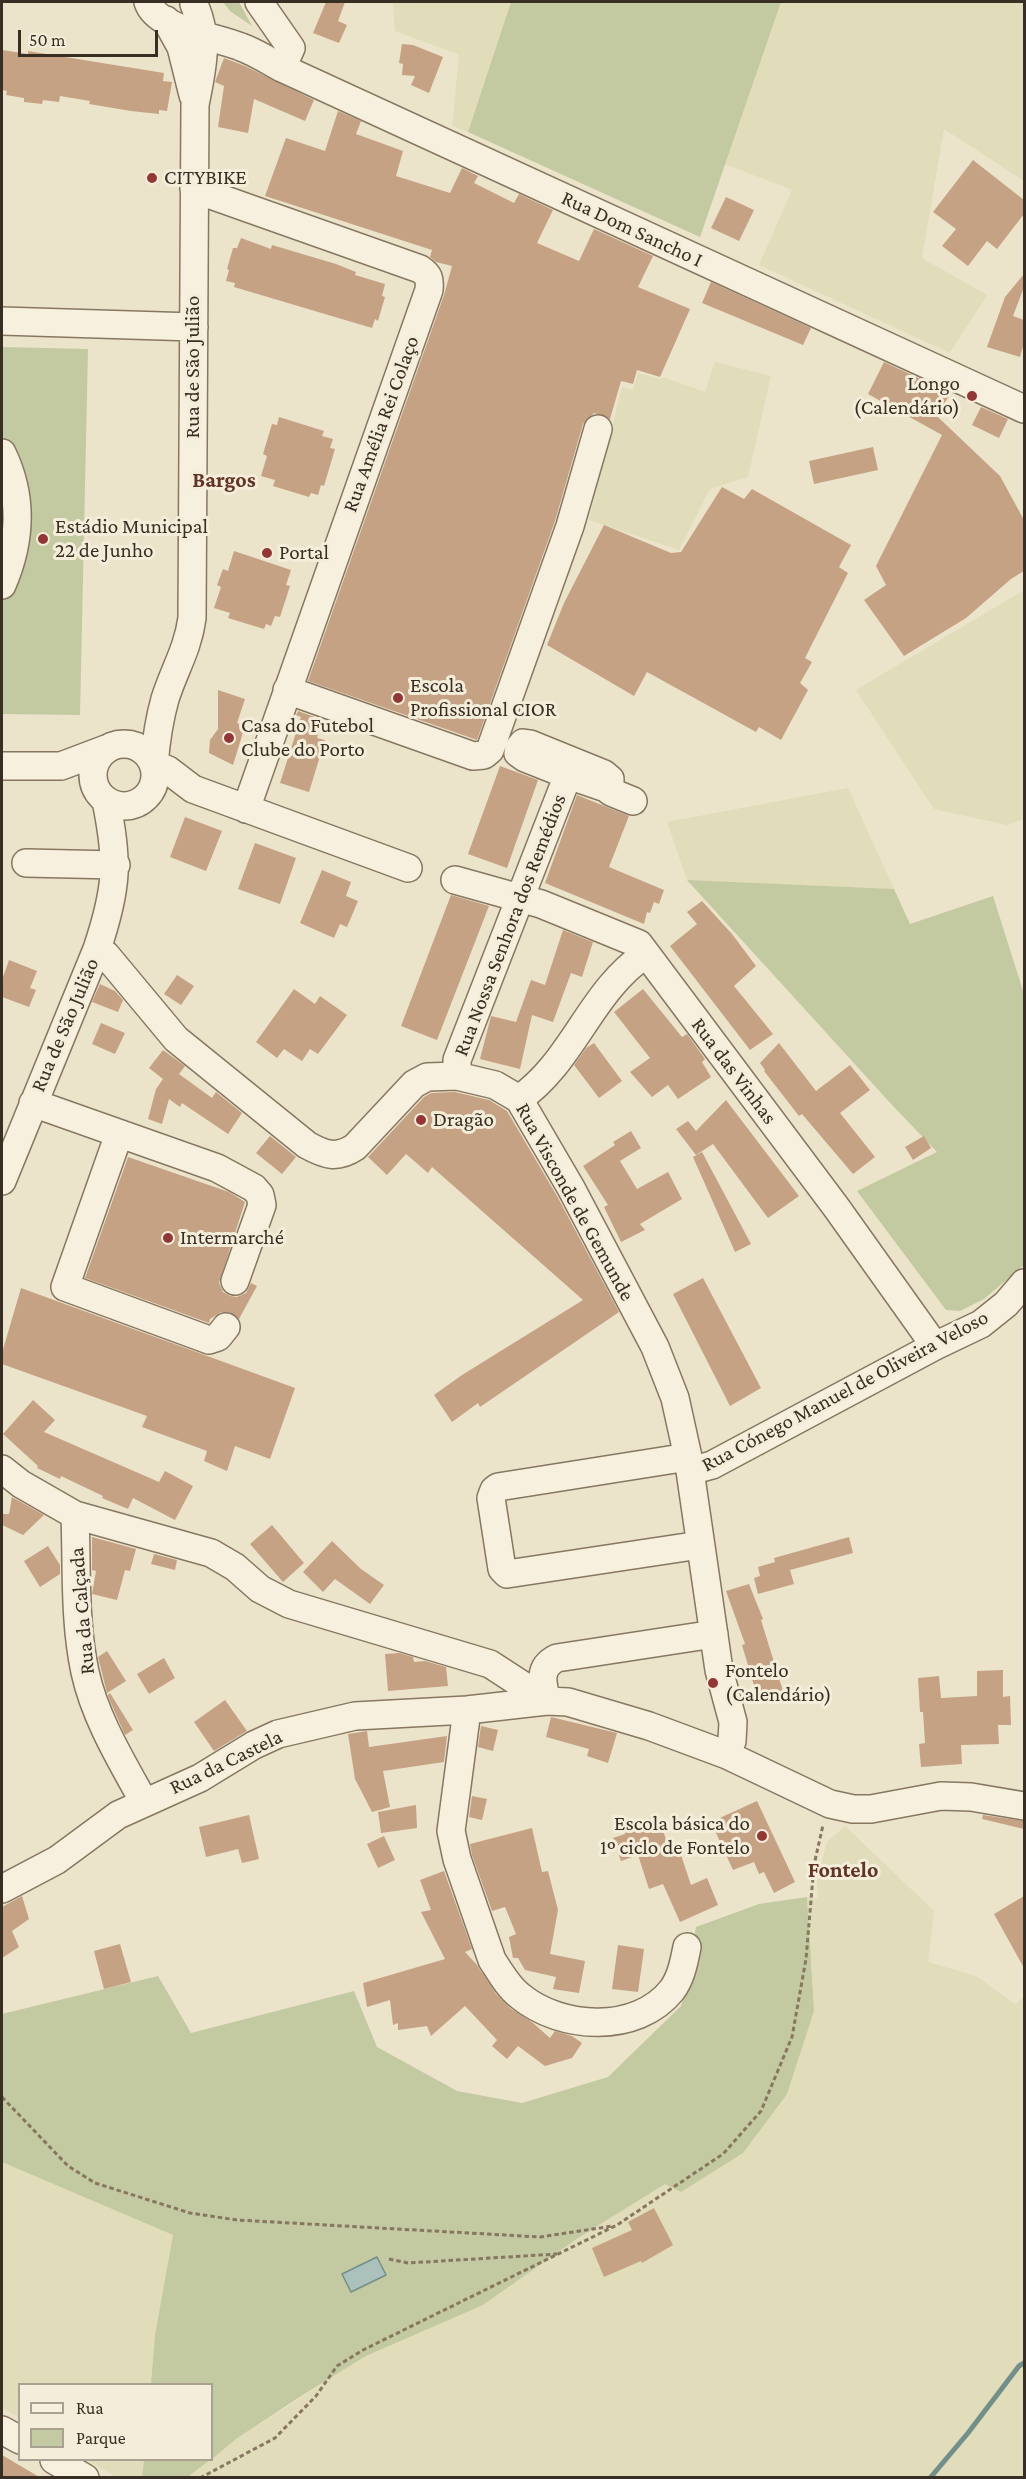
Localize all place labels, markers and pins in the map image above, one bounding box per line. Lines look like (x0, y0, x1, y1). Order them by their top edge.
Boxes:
place label: CITYBIKE (164, 165, 247, 191)
marker: CITYBIKE (145, 171, 159, 185)
place label: Longo (Calendário) (853, 371, 960, 421)
marker: Longo (Calendário) (965, 389, 979, 403)
place label: Estádio Municipal 22 de Junho (55, 514, 208, 564)
marker: Estádio Municipal 22 de Junho (36, 532, 50, 546)
place label: Portal (279, 540, 329, 566)
marker: Portal (260, 546, 274, 560)
place label: Escola Profissional CIOR (410, 673, 556, 723)
marker: Escola Profissional CIOR (391, 691, 405, 705)
place label: Casa do Futebol Clube do Porto (241, 713, 374, 763)
marker: Casa do Futebol Clube do Porto (222, 731, 236, 745)
place label: Dragão (433, 1107, 494, 1133)
marker: Dragão (414, 1113, 428, 1127)
place label: Intermarché (180, 1225, 284, 1251)
marker: Intermarché (161, 1231, 175, 1245)
place label: Fontelo (Calendário) (725, 1658, 832, 1708)
marker: Fontelo (Calendário) (706, 1676, 720, 1690)
place label: Escola básica do 1º ciclo de Fontelo (600, 1811, 750, 1861)
marker: Escola básica do 1º ciclo de Fontelo (755, 1829, 769, 1843)

